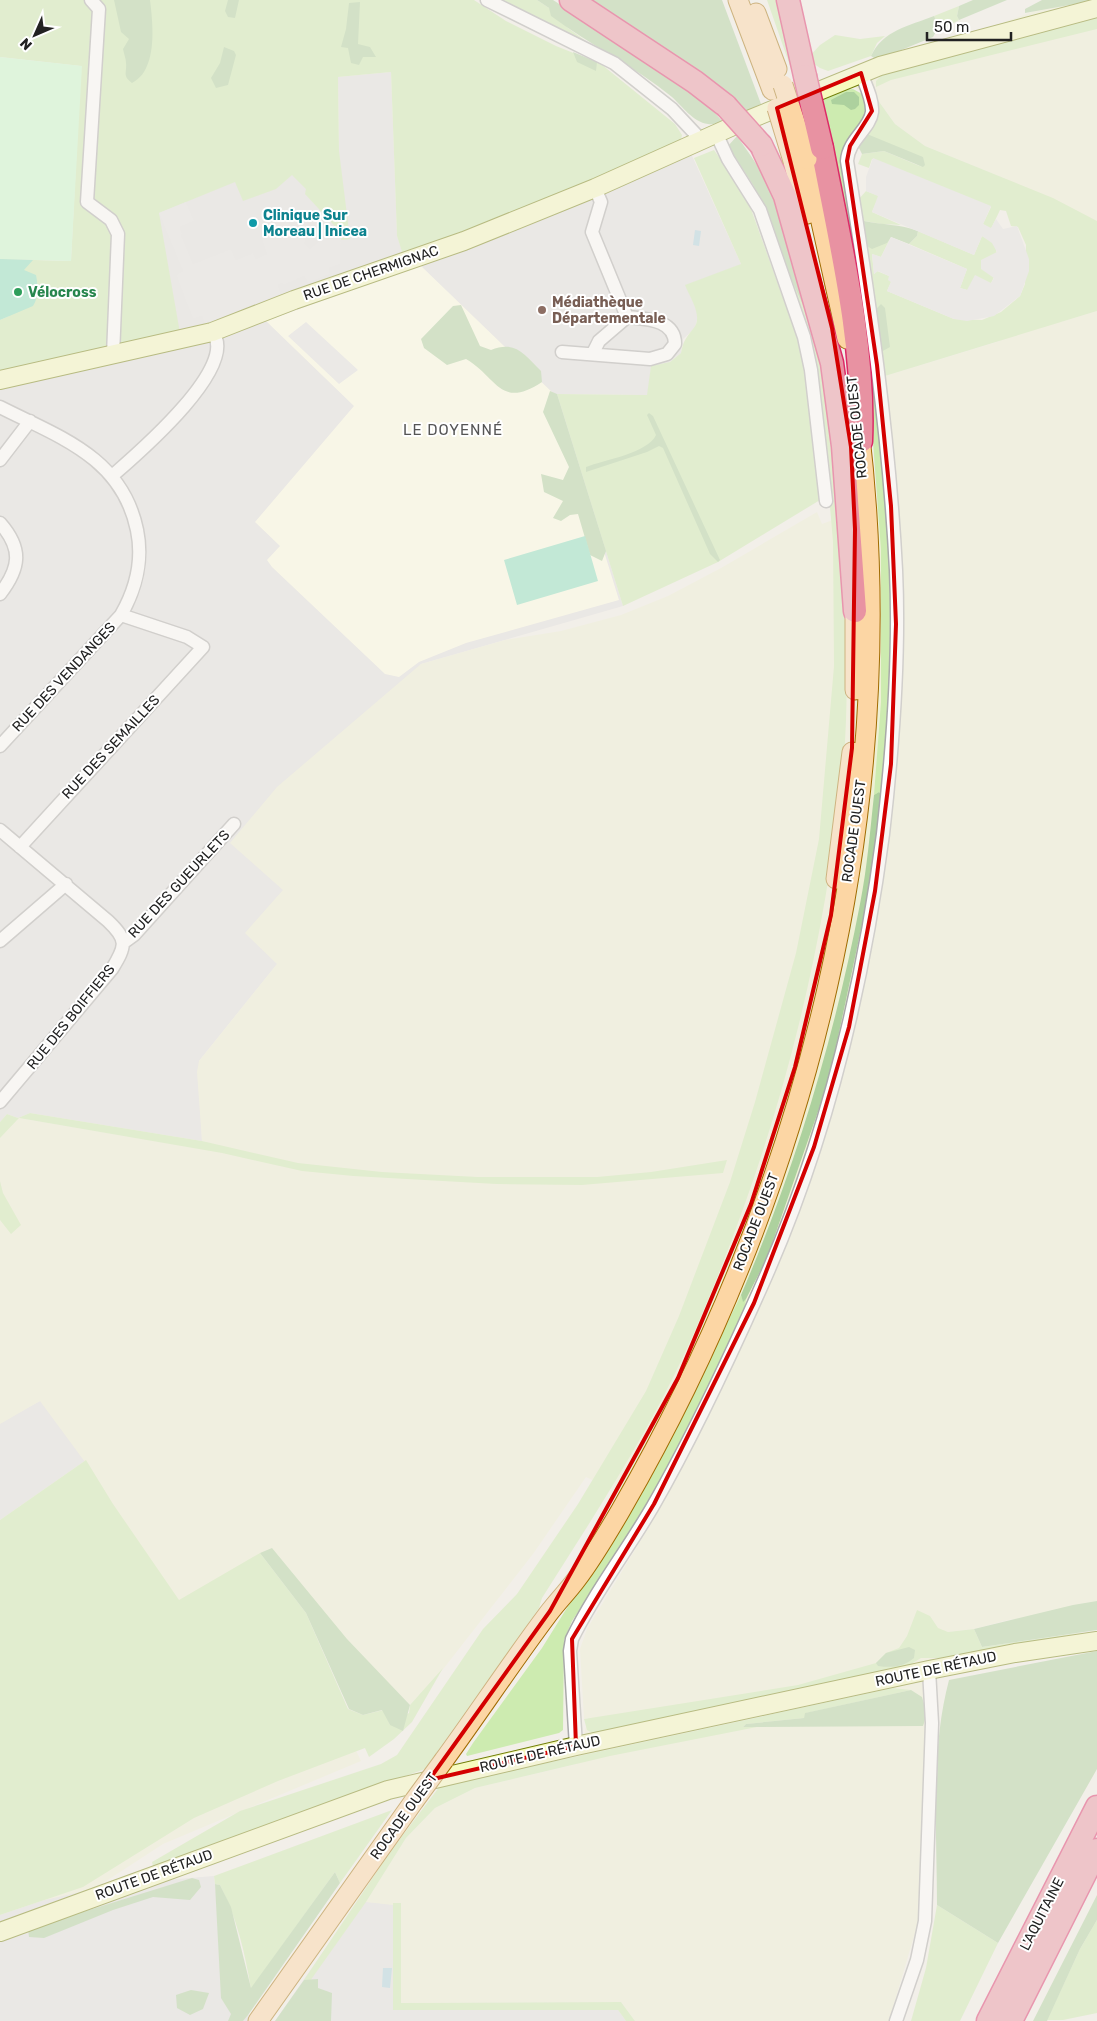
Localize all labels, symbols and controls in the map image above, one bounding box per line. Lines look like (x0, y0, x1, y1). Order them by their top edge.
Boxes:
north arrow (10, 10, 60, 60)
scale bar (927, 10, 1011, 42)
text: 50 m (934, 18, 969, 36)
text: N (17, 34, 36, 53)
place label: Clinique Sur Moreau | Inicea (263, 207, 367, 240)
marker: Clinique Sur Moreau | Inicea (247, 217, 259, 229)
street label: RUE DE CHERMIGNAC (301, 242, 441, 304)
place label: Vélocross (28, 284, 97, 301)
marker: Vélocross (12, 286, 24, 298)
place label: Médiathèque Départementale (552, 294, 666, 327)
marker: Médiathèque Départementale (536, 304, 548, 316)
street label: ROCADE OUEST (843, 375, 871, 479)
district label: LE DOYENNÉ (403, 421, 503, 439)
street label: RUE DES VENDANGES (9, 619, 119, 735)
street label: RUE DES SEMAILLES (59, 691, 164, 802)
street label: ROCADE OUEST (838, 779, 870, 883)
street label: RUE DES GUEURLETS (125, 826, 234, 941)
street label: RUE DES BOIFFIERS (23, 961, 119, 1073)
street label: ROCADE OUEST (730, 1171, 782, 1273)
street label: ROUTE DE RÉTAUD (874, 1647, 998, 1690)
street label: ROUTE DE RÉTAUD (478, 1731, 602, 1776)
street label: ROCADE OUEST (367, 1769, 441, 1863)
street label: ROUTE DE RÉTAUD (93, 1845, 215, 1904)
street label: L'AQUITAINE (1016, 1875, 1068, 1953)

